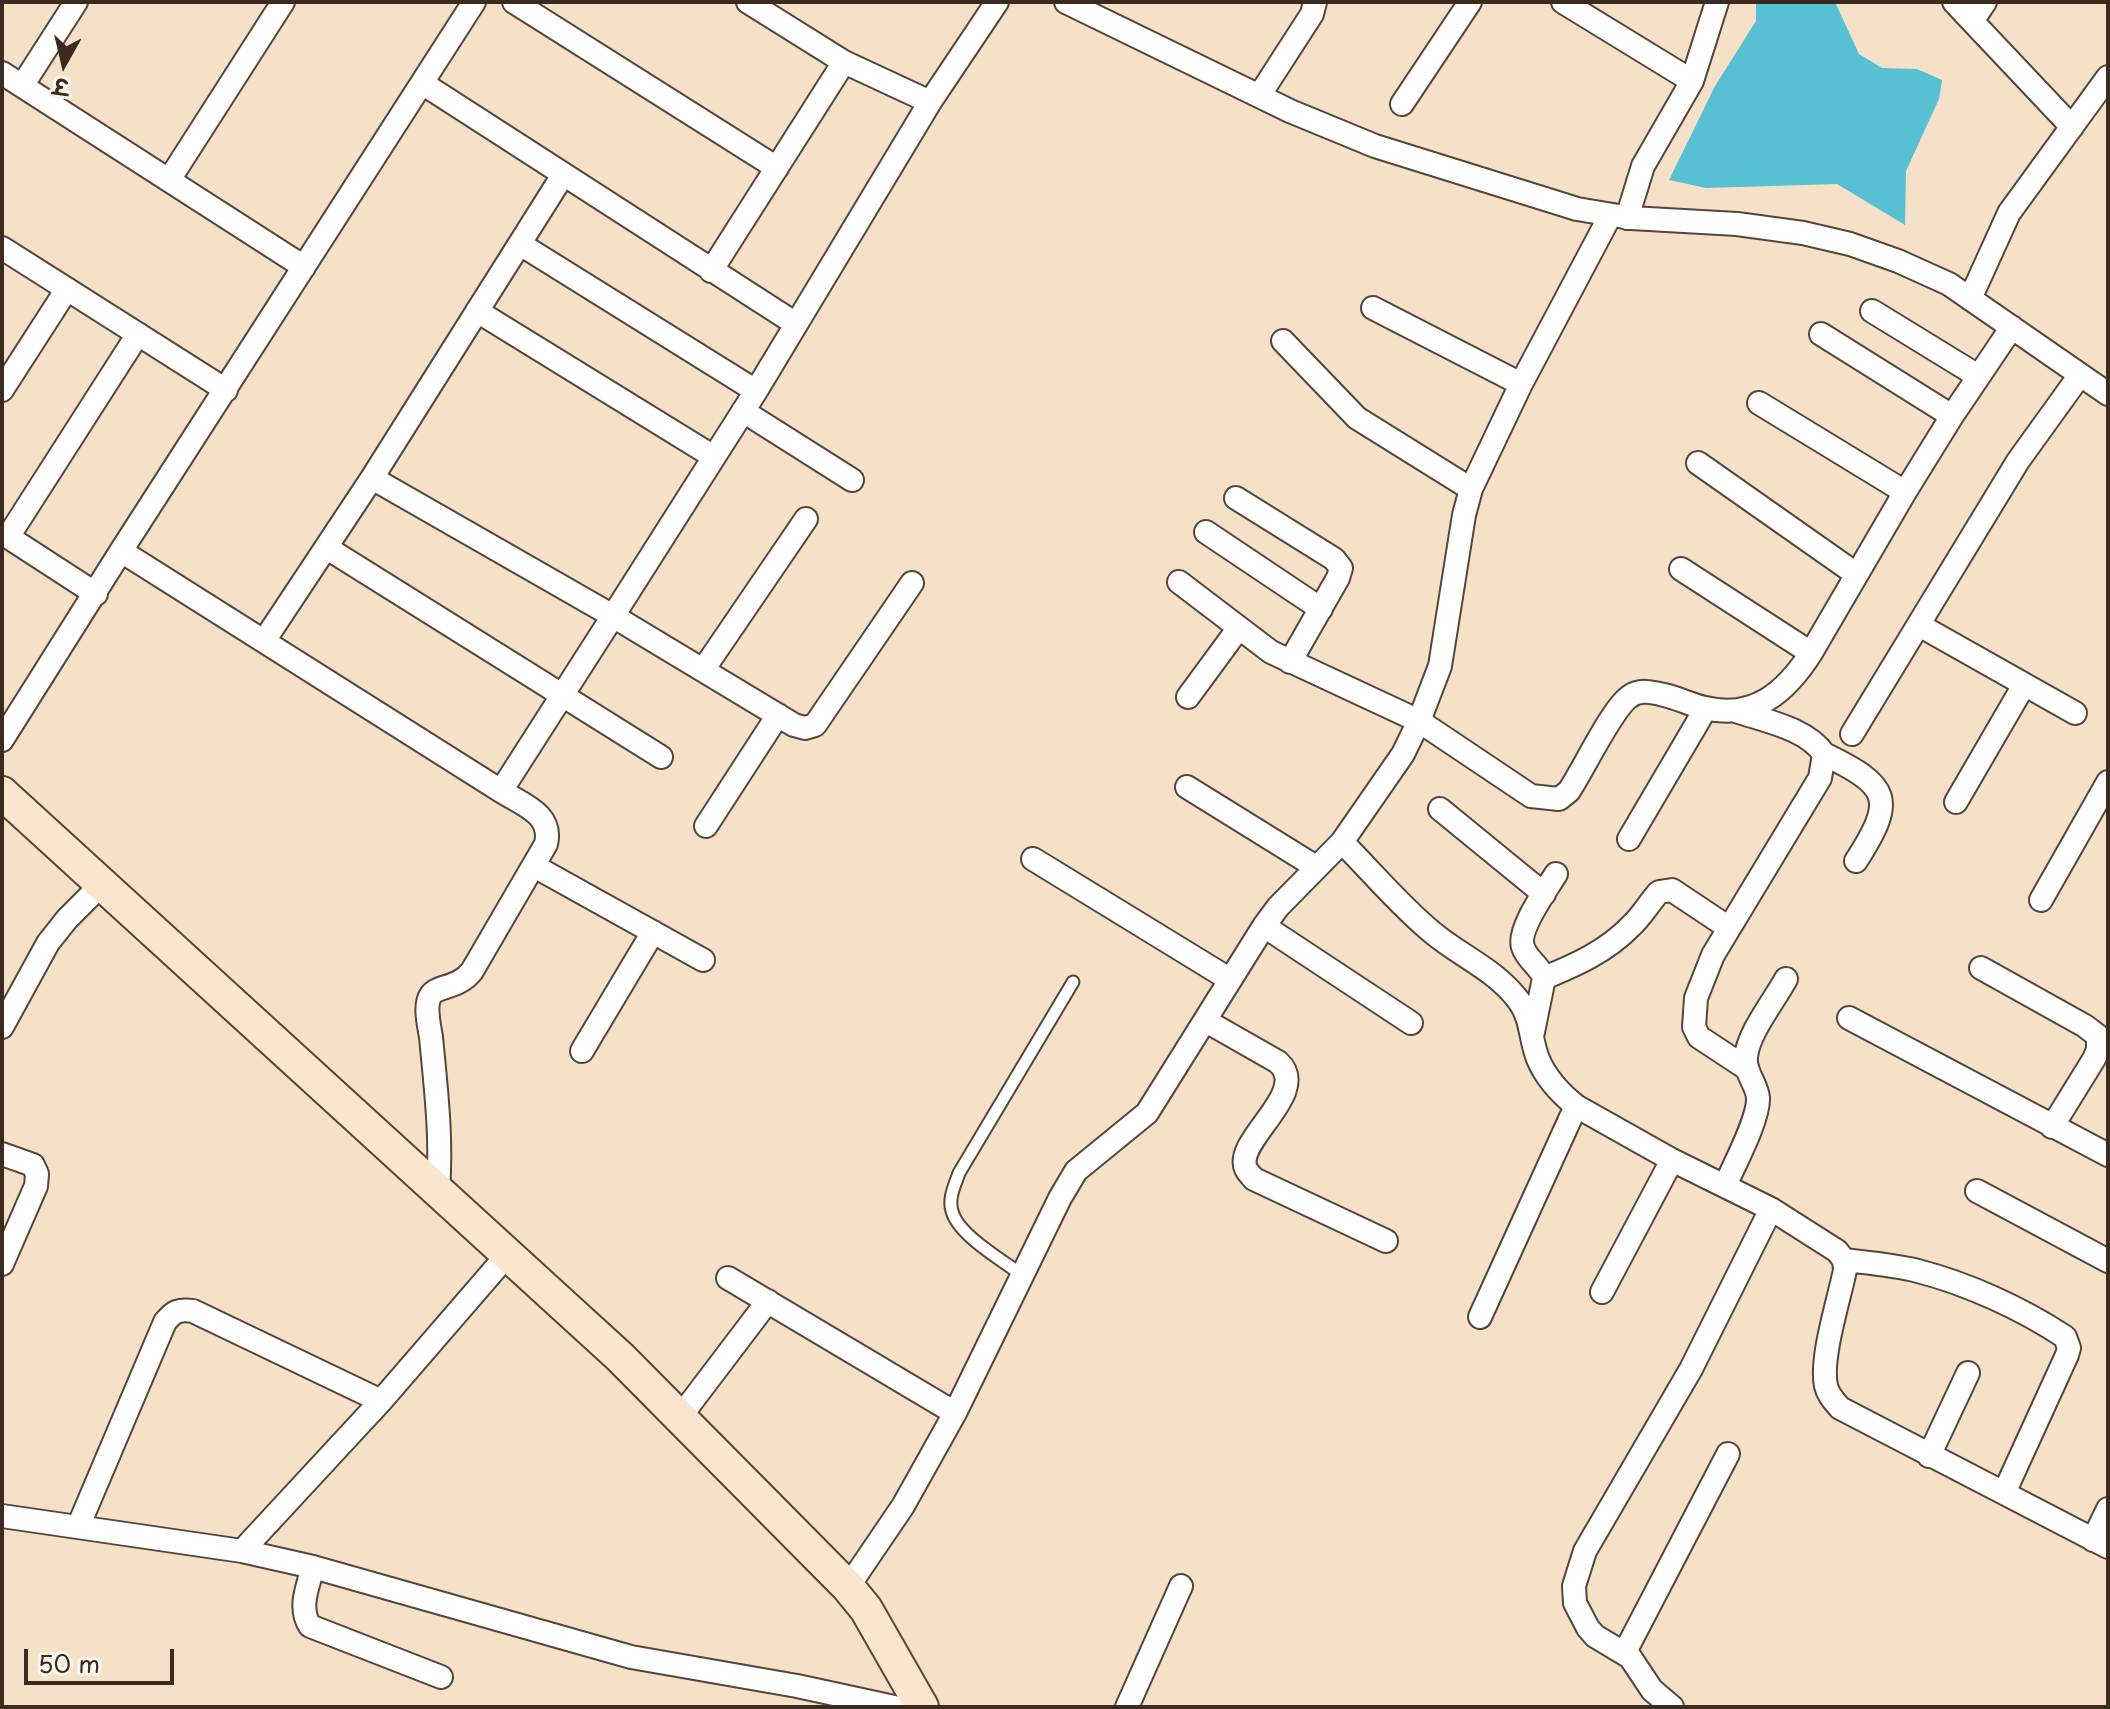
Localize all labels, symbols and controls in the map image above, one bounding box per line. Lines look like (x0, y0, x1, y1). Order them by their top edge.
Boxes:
north arrow (24, 24, 104, 104)
text: उ (51, 71, 70, 106)
scale bar (28, 1633, 178, 1683)
text: 50 m (38, 1645, 100, 1681)

